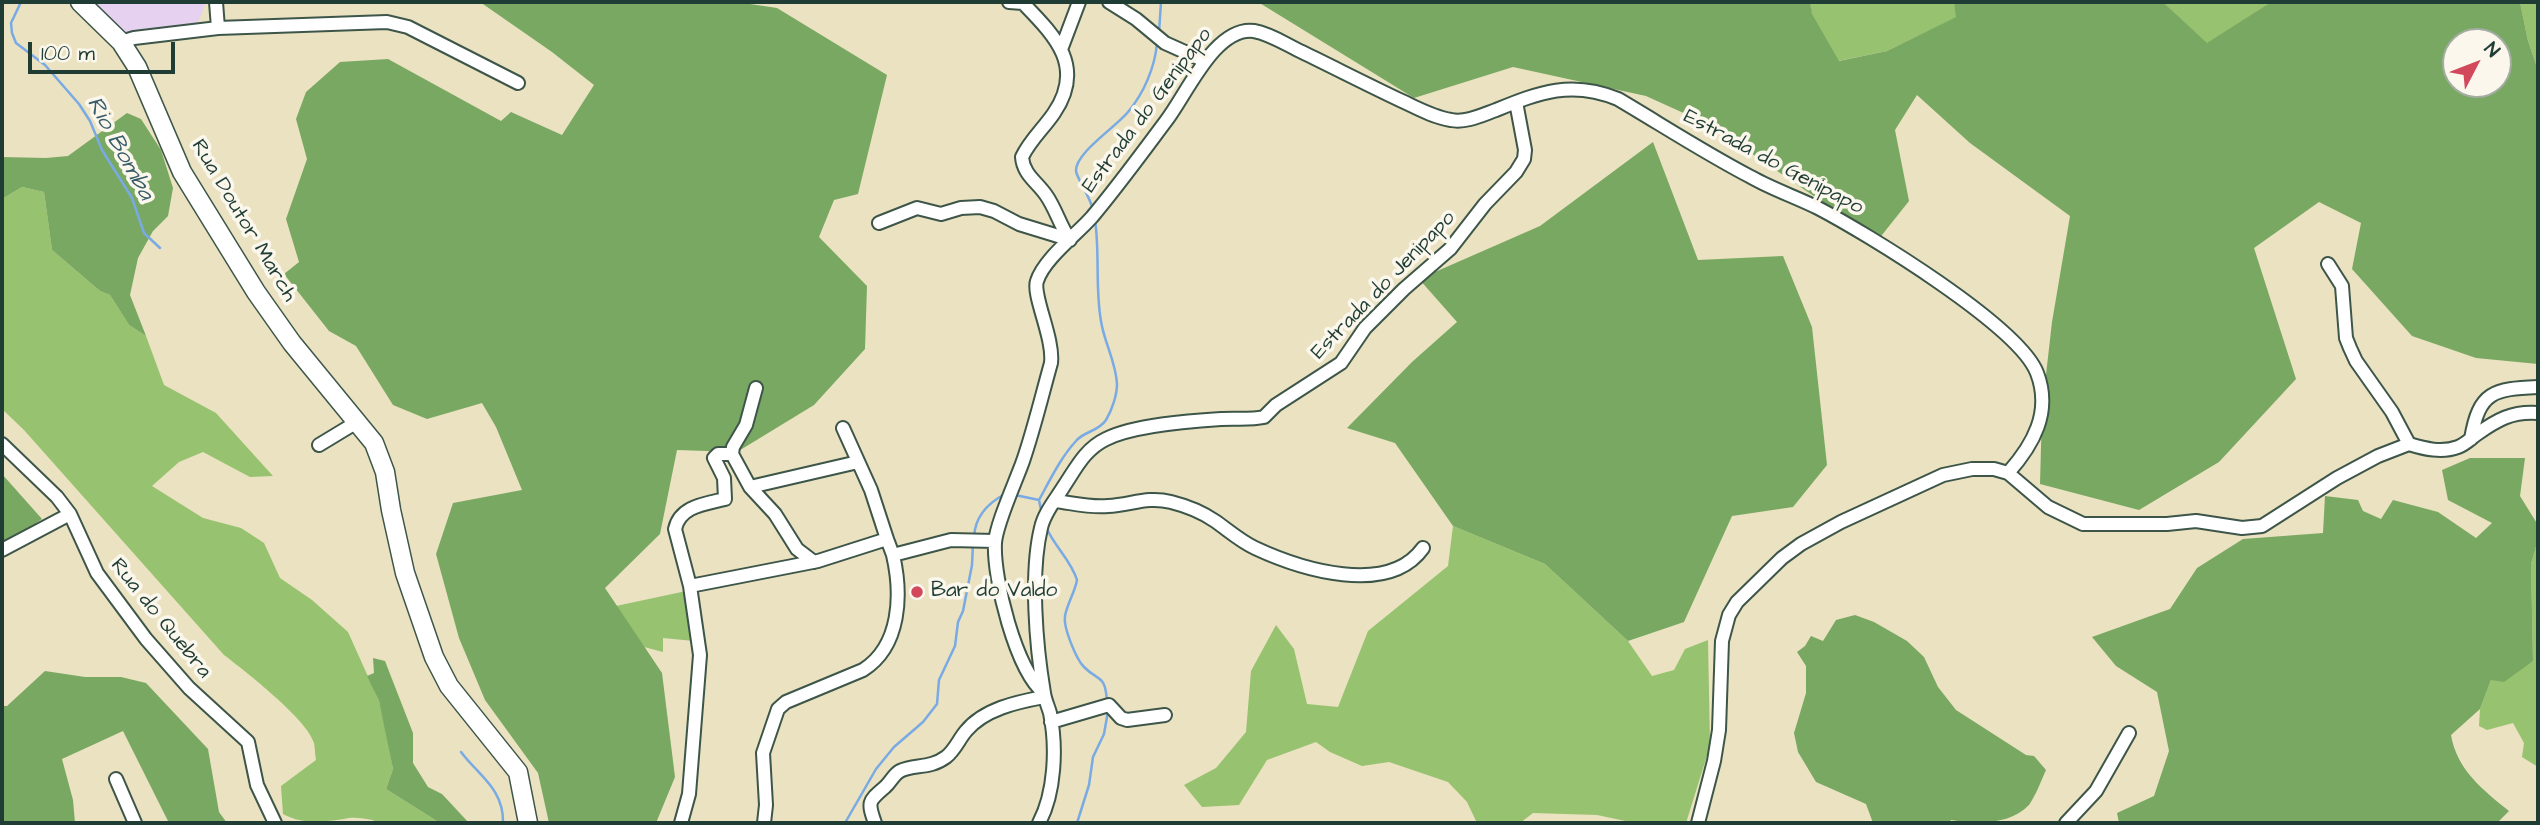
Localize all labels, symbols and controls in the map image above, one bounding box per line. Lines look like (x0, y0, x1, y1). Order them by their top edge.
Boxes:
street label: Estrada do Genipapo (1078, 24, 1218, 198)
scale bar (32, 28, 178, 72)
north arrow (2442, 28, 2512, 98)
text: N (2477, 36, 2506, 63)
text: 100 m (41, 39, 95, 68)
water label: Rio Bomba (79, 93, 159, 205)
street label: Estrada do Genipapo (1679, 105, 1867, 221)
street label: Rua Doutor March (185, 135, 301, 307)
street label: Estrada do Jenipapo (1307, 207, 1461, 365)
street label: Rua do Quebra (104, 554, 216, 684)
place label: Bar do Valdo (931, 579, 1057, 605)
marker: Bar do Valdo (909, 584, 925, 600)

